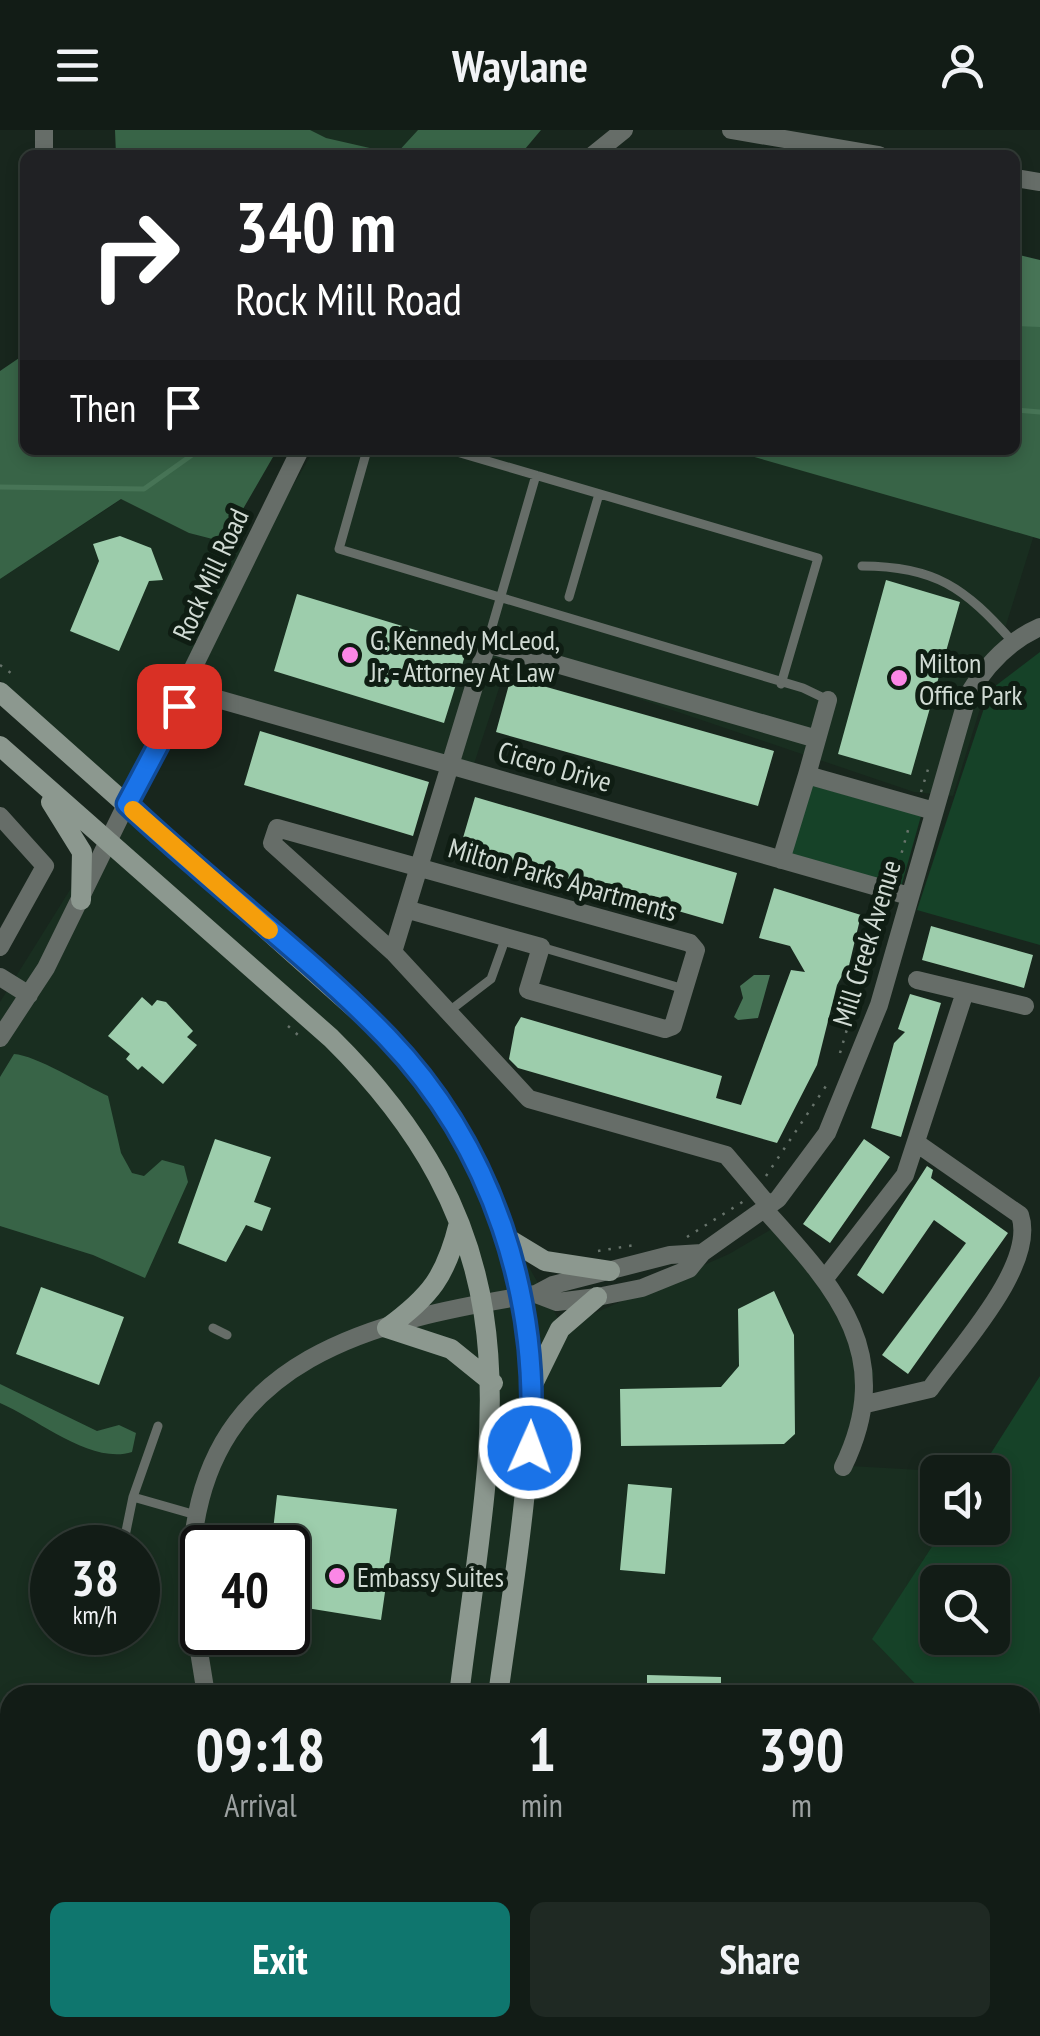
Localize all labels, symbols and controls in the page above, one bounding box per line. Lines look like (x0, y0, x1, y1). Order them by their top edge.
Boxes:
text: Waylane (452, 36, 588, 94)
icon: menu (50, 38, 105, 93)
icon: person (935, 38, 990, 93)
text: 340 m (235, 181, 396, 271)
icon: right (70, 190, 200, 320)
text: Rock Mill Road (235, 269, 462, 327)
icon: arrive (156, 380, 211, 435)
text: Then (70, 383, 136, 432)
street label: Rock Mill Road (163, 502, 257, 646)
place label: G. Kennedy McLeod, Jr. - Attorney At Law (369, 621, 560, 690)
marker: G. Kennedy McLeod, Jr. - Attorney At Law (339, 644, 361, 666)
place label: Milton Office Park (919, 644, 1023, 713)
pin (137, 664, 222, 749)
marker: Milton Office Park (888, 667, 910, 689)
icon: arrive (152, 679, 207, 734)
street label: Cicero Drive (494, 732, 616, 800)
street label: Milton Parks Apartments (444, 829, 682, 929)
street label: Mill Creek Avenue (823, 855, 909, 1031)
position arrow (478, 1396, 582, 1500)
map controls (920, 1455, 1010, 1655)
button: sound (920, 1455, 1010, 1545)
speed limit sign: 40 (180, 1525, 310, 1655)
text: 38 (71, 1545, 119, 1610)
place label: Embassy Suites (357, 1558, 504, 1595)
marker: Embassy Suites (326, 1565, 348, 1587)
button: search (920, 1565, 1010, 1655)
text: km/h (73, 1599, 117, 1631)
text: 09:18 (196, 1710, 325, 1788)
text: 1 (528, 1710, 556, 1788)
text: 390 (758, 1710, 844, 1788)
text: Arrival (224, 1784, 297, 1826)
text: min (521, 1784, 563, 1826)
text: m (791, 1784, 812, 1826)
button: Exit (50, 1902, 510, 2017)
button: Share (530, 1902, 990, 2017)

